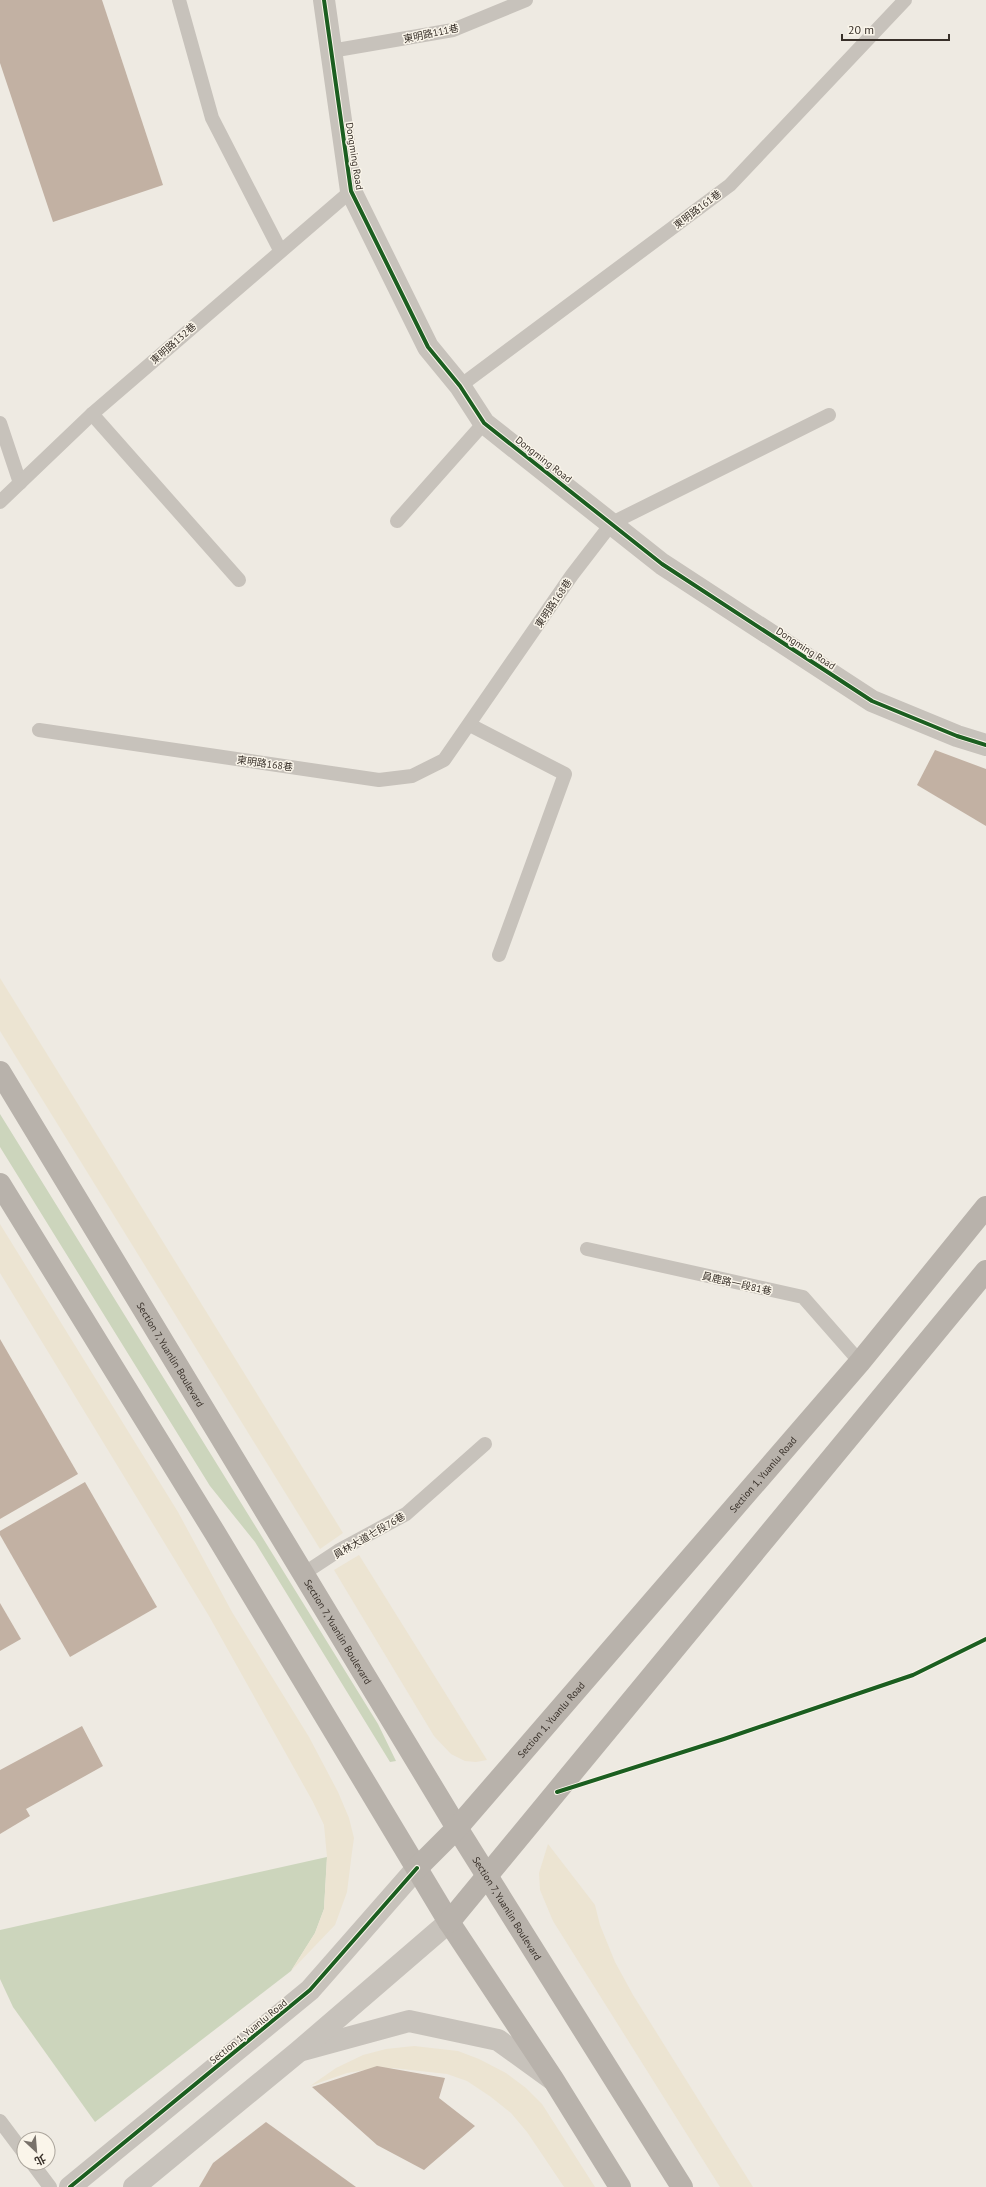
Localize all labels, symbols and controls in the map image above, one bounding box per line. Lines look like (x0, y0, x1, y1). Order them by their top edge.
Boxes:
scale bar (842, 16, 949, 42)
street label: 東明路111巷 (402, 21, 460, 46)
text: 20 m (848, 22, 874, 37)
street label: Dongming Road (343, 121, 366, 191)
street label: 東明路161巷 (671, 187, 724, 232)
street label: 東明路132巷 (148, 320, 199, 367)
street label: Dongming Road (513, 433, 575, 486)
street label: 東明路168巷 (532, 576, 575, 630)
street label: Dongming Road (774, 624, 838, 672)
street label: 東明路168巷 (236, 753, 294, 774)
street label: 員鹿路一段81巷 (701, 1269, 773, 1298)
street label: Section 7, Yuanlin Boulevard (134, 1300, 207, 1409)
street label: Section 1, Yuanlu Road (727, 1434, 800, 1516)
street label: 員林大道七段76巷 (331, 1510, 408, 1561)
street label: Section 7, Yuanlin Boulevard (301, 1577, 375, 1687)
street label: Section 1, Yuanlu Road (515, 1679, 588, 1761)
street label: Section 7, Yuanlin Boulevard (469, 1854, 544, 1963)
street label: Section 1, Yuanlu Road (207, 1996, 290, 2067)
north arrow (16, 2131, 56, 2171)
text: 北 (32, 2151, 48, 2169)

